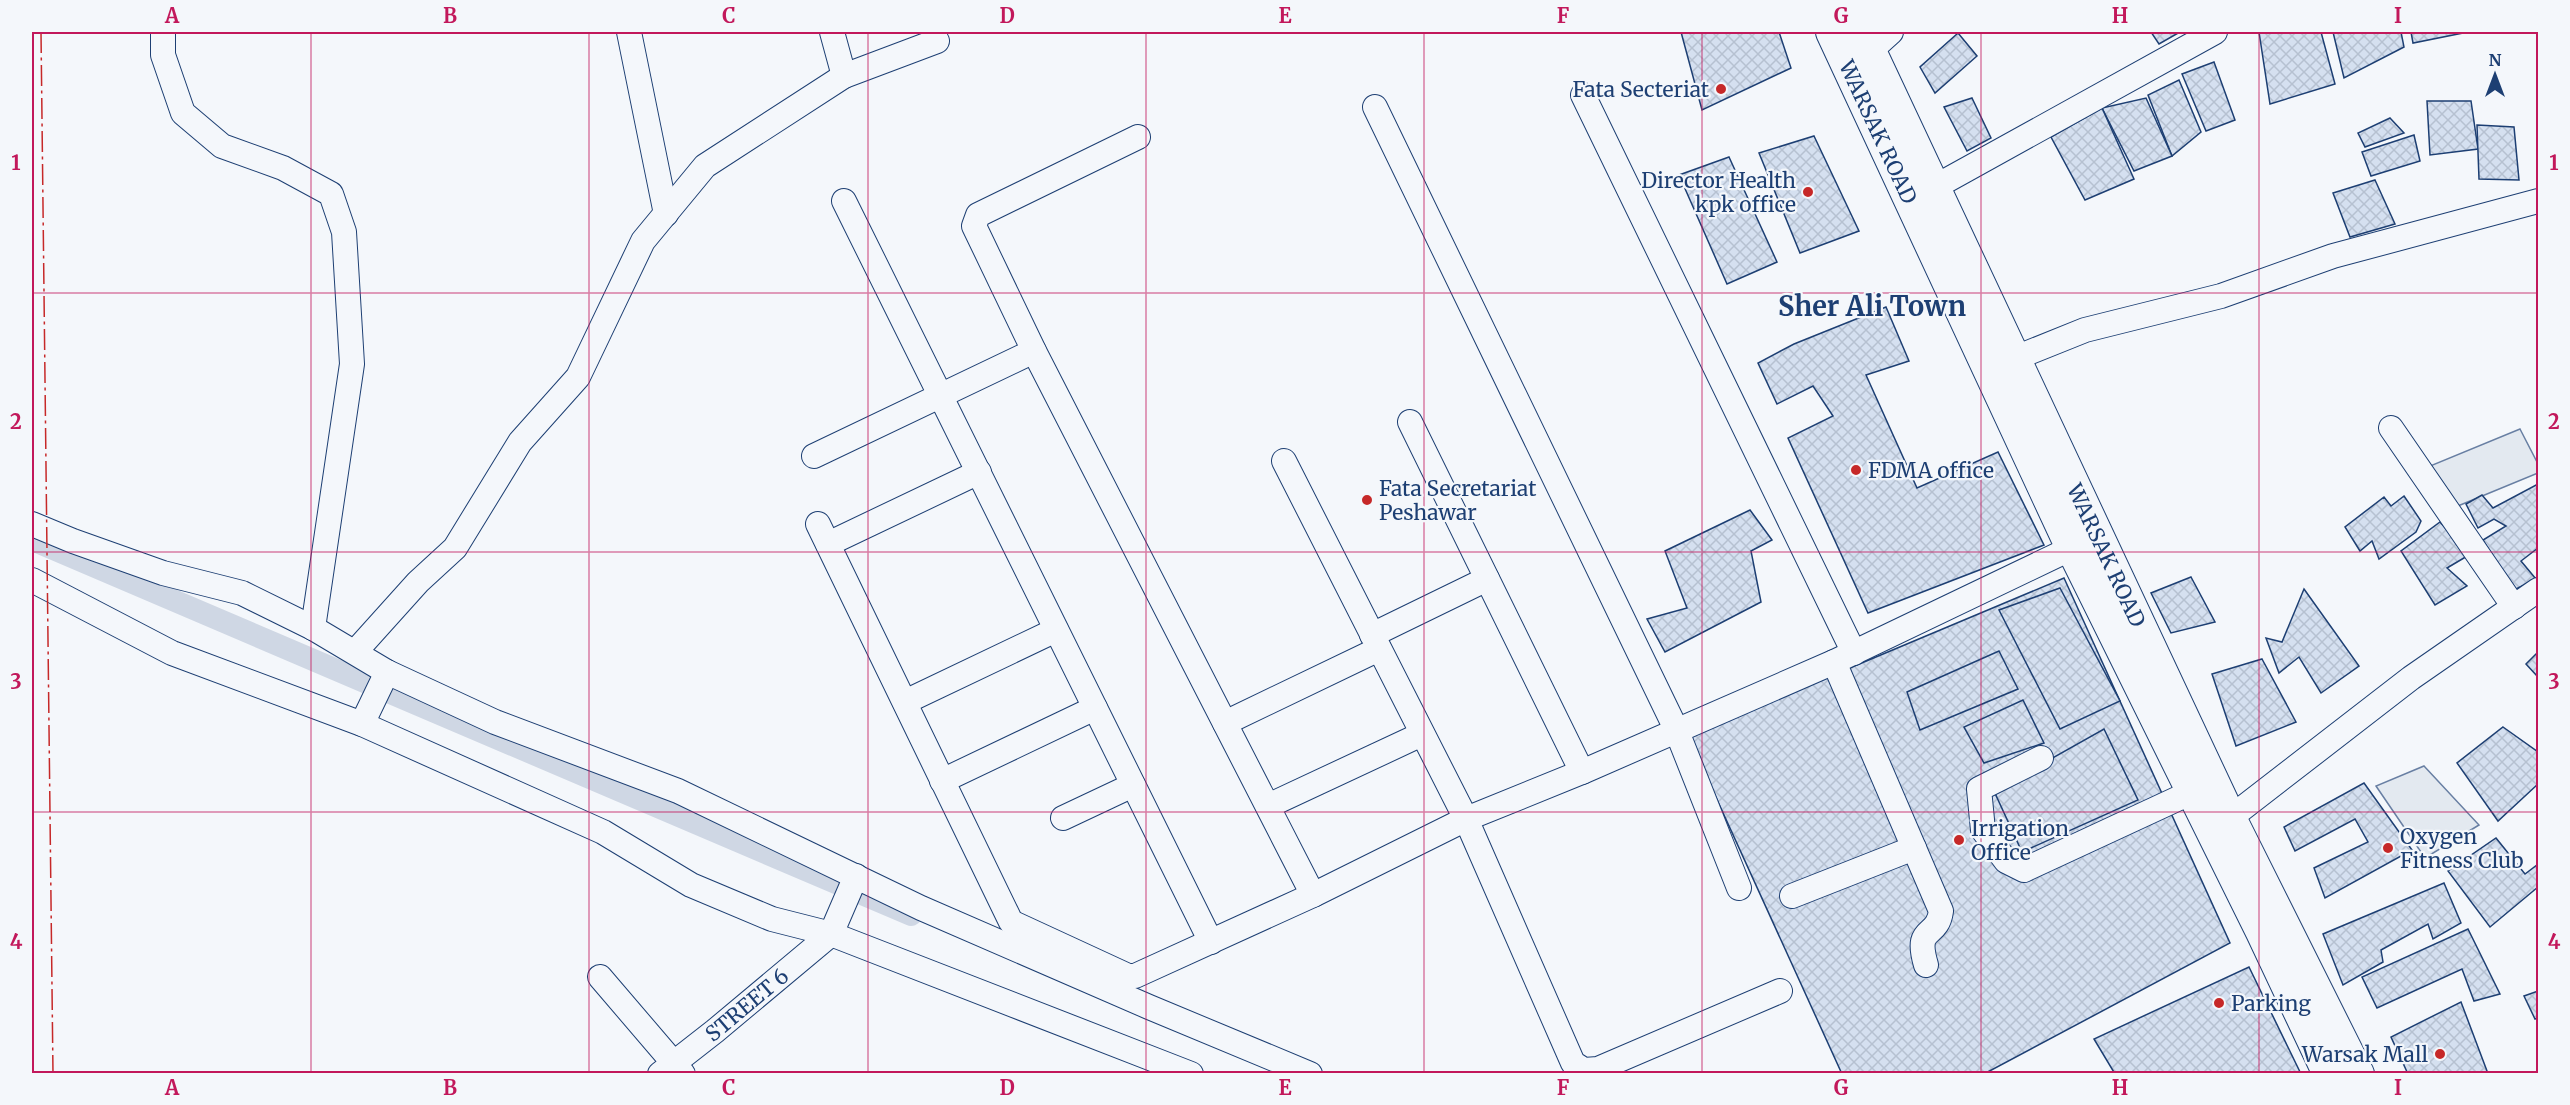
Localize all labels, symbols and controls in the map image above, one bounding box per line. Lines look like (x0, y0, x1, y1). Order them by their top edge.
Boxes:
text: A (164, 3, 180, 28)
text: B (443, 3, 457, 28)
text: C (722, 3, 736, 28)
text: D (999, 3, 1015, 28)
text: E (1278, 3, 1292, 28)
text: F (1557, 3, 1570, 28)
text: G (1834, 3, 1849, 28)
text: H (2112, 3, 2128, 28)
text: I (2394, 3, 2402, 28)
north arrow (2465, 45, 2525, 105)
text: N (2489, 50, 2502, 70)
street label: WARSAK ROAD (1833, 55, 1923, 208)
place label: Fata Secteriat (1572, 76, 1709, 103)
marker: Fata Secteriat (1714, 82, 1728, 96)
text: 1 (11, 150, 21, 175)
text: 1 (2549, 150, 2559, 175)
place label: Director Health kpk office (1641, 167, 1796, 218)
marker: Director Health kpk office (1801, 185, 1815, 199)
district label: Sher Ali Town (1778, 289, 1966, 323)
text: 2 (10, 409, 22, 434)
text: 2 (2548, 409, 2560, 434)
place label: FDMA office (1868, 457, 1994, 484)
marker: FDMA office (1849, 463, 1863, 477)
place label: Fata Secretariat Peshawar (1379, 475, 1536, 526)
street label: WARSAK ROAD (2061, 478, 2152, 631)
marker: Fata Secretariat Peshawar (1360, 493, 1374, 507)
text: 3 (10, 669, 22, 694)
text: 3 (2548, 669, 2560, 694)
place label: Irrigation Office (1971, 815, 2069, 866)
place label: Oxygen Fitness Club (2400, 823, 2523, 874)
marker: Irrigation Office (1952, 833, 1966, 847)
marker: Oxygen Fitness Club (2381, 841, 2395, 855)
text: 4 (10, 929, 23, 954)
text: 4 (2548, 929, 2561, 954)
street label: STREET 6 (700, 962, 794, 1047)
place label: Parking (2231, 990, 2311, 1017)
marker: Parking (2212, 996, 2226, 1010)
place label: Warsak Mall (2301, 1041, 2428, 1068)
marker: Warsak Mall (2433, 1047, 2447, 1061)
text: A (164, 1075, 180, 1100)
text: B (443, 1075, 457, 1100)
text: C (722, 1075, 736, 1100)
text: D (999, 1075, 1015, 1100)
text: E (1278, 1075, 1292, 1100)
text: F (1557, 1075, 1570, 1100)
text: G (1834, 1075, 1849, 1100)
text: H (2112, 1075, 2128, 1100)
text: I (2394, 1075, 2402, 1100)

